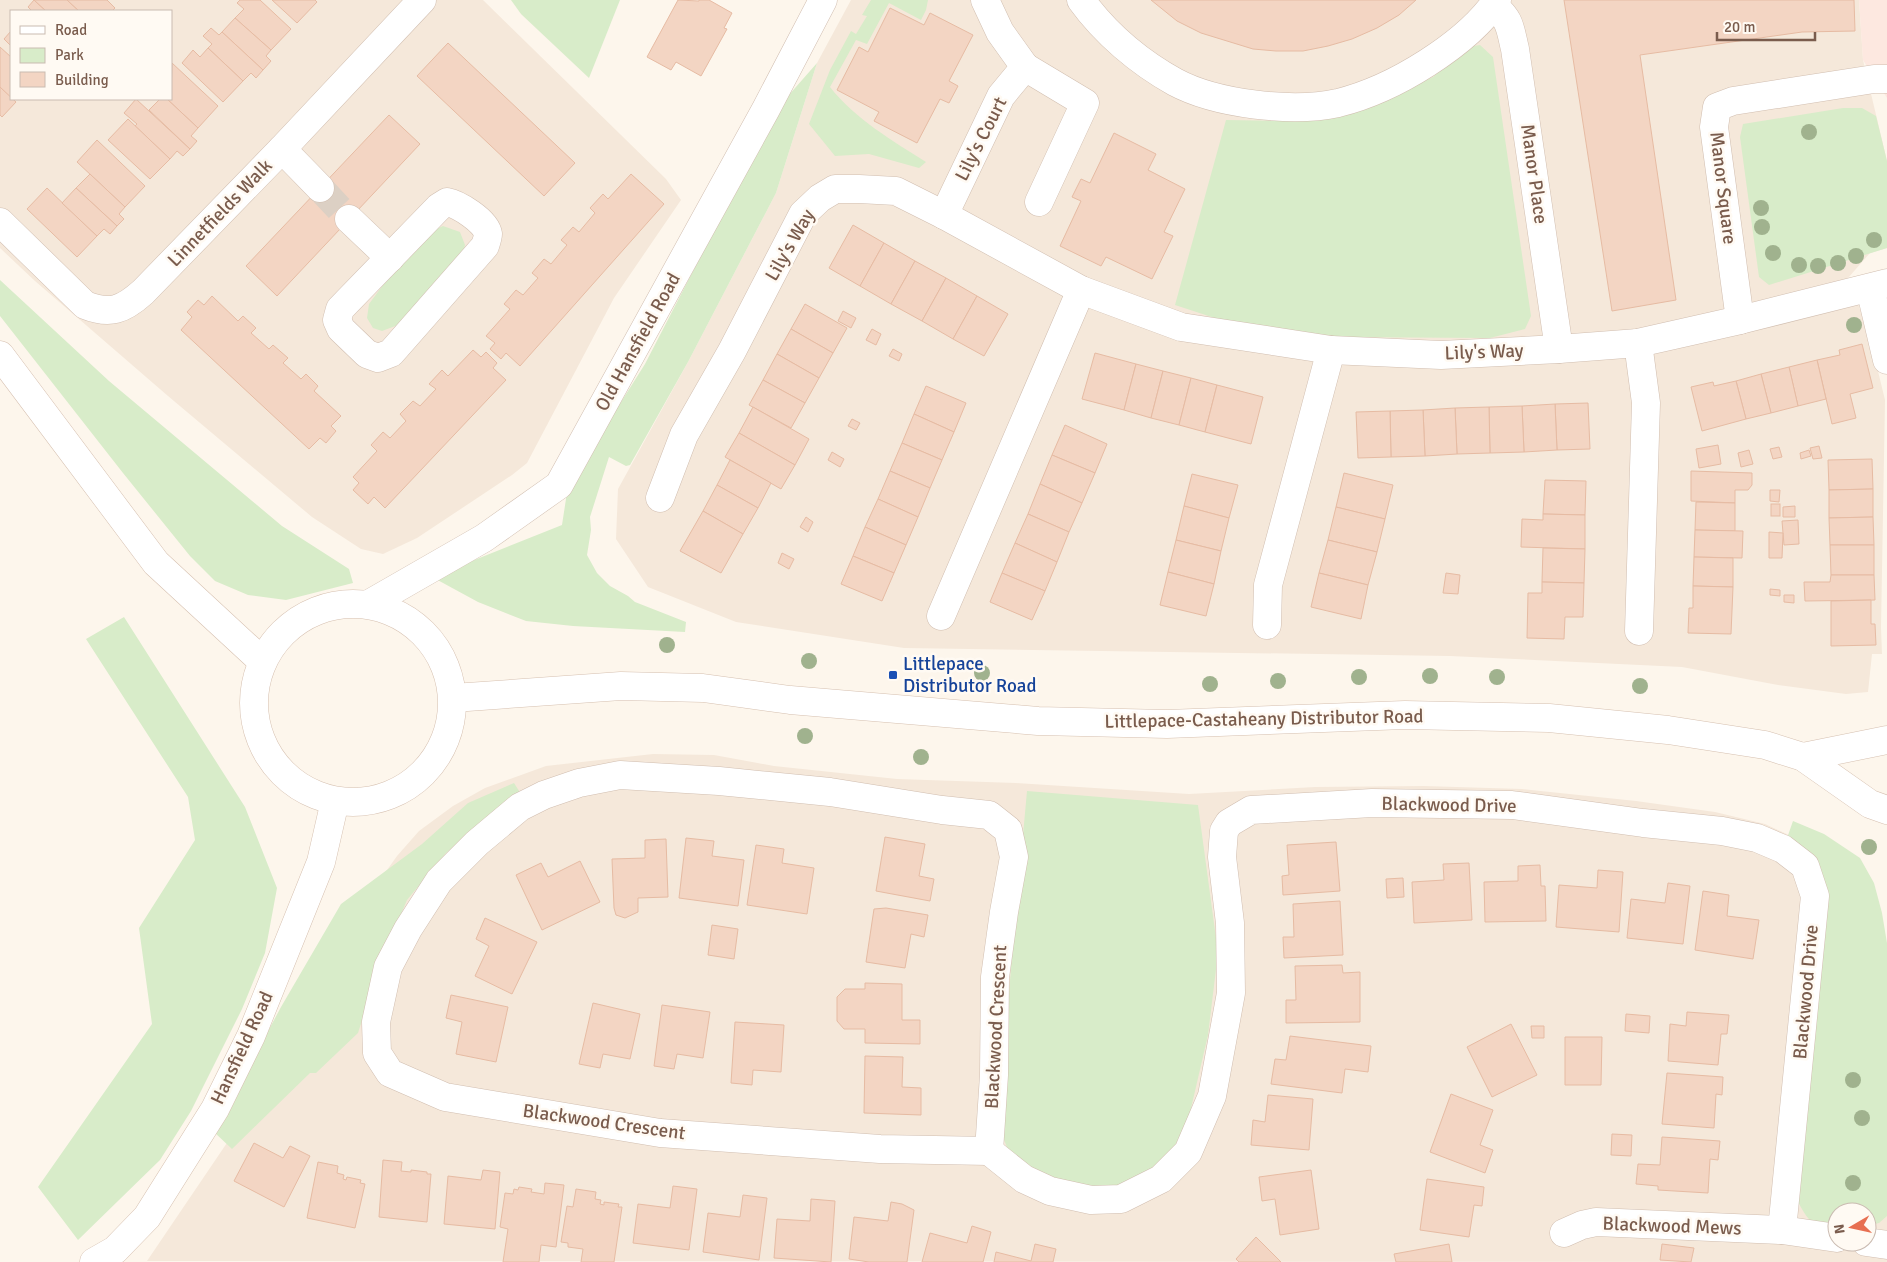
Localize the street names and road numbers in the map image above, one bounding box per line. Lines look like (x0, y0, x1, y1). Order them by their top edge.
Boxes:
street label: Lily's Court (950, 93, 1013, 185)
street label: Manor Place (1515, 122, 1553, 226)
street label: Manor Square (1704, 130, 1742, 246)
street label: Linnetfields Walk (162, 154, 278, 272)
street label: Lily's Way (760, 205, 820, 285)
street label: Old Hansfield Road (590, 269, 686, 415)
street label: Lily's Way (1444, 339, 1524, 365)
street label: Littlepace-Castaheany Distributor Road (1104, 704, 1424, 734)
street label: Blackwood Drive (1381, 792, 1517, 818)
street label: Blackwood Drive (1788, 924, 1824, 1060)
street label: Blackwood Crescent (980, 944, 1012, 1110)
street label: Hansfield Road (205, 988, 279, 1108)
street label: Blackwood Crescent (521, 1099, 687, 1145)
street label: Blackwood Mews (1602, 1212, 1742, 1240)

